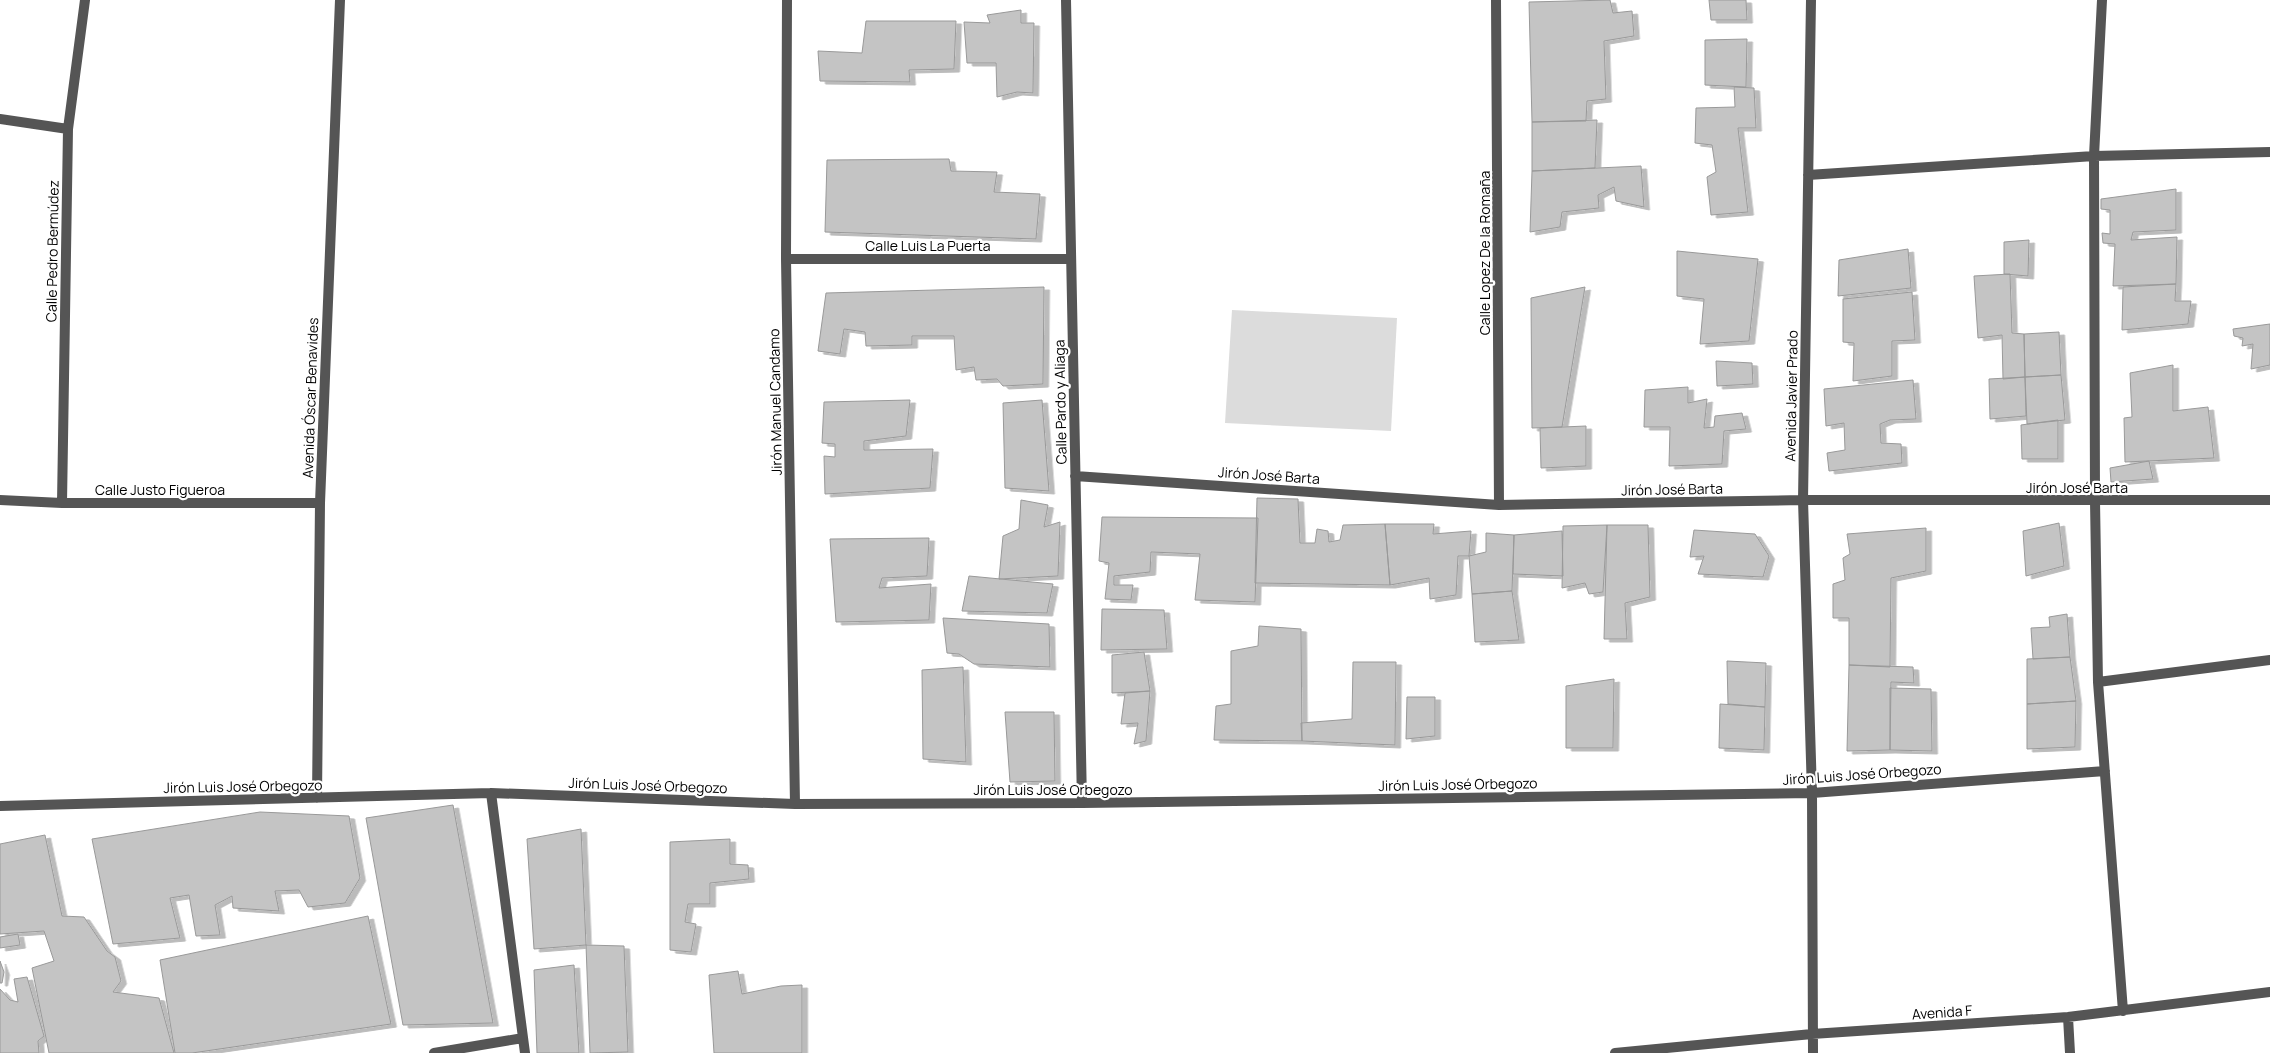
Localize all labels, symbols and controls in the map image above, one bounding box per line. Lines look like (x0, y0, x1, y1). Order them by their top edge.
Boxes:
street label: Calle Lopez De la Romaña (1475, 171, 1494, 335)
street label: Calle Pedro Bermúdez (41, 180, 63, 322)
street label: Calle Luis La Puerta (865, 236, 991, 255)
street label: Avenida Óscar Benavides (298, 317, 322, 479)
street label: Jirón Manuel Candamo (764, 328, 786, 476)
street label: Avenida Javier Prado (1780, 330, 1802, 462)
street label: Calle Pardo y Aliaga (1049, 339, 1071, 465)
street label: Jirón José Barta (1218, 462, 1320, 488)
street label: Jirón José Barta (2026, 478, 2128, 497)
street label: Jirón José Barta (1621, 479, 1723, 499)
street label: Calle Justo Figueroa (95, 480, 225, 499)
street label: Jirón Luis José Orbegozo (1782, 759, 1942, 789)
street label: Jirón Luis José Orbegozo (568, 773, 728, 797)
street label: Jirón Luis José Orbegozo (1378, 773, 1538, 795)
street label: Jirón Luis José Orbegozo (163, 775, 323, 797)
street label: Jirón Luis José Orbegozo (973, 780, 1133, 799)
street label: Avenida F (1911, 1000, 1973, 1024)

